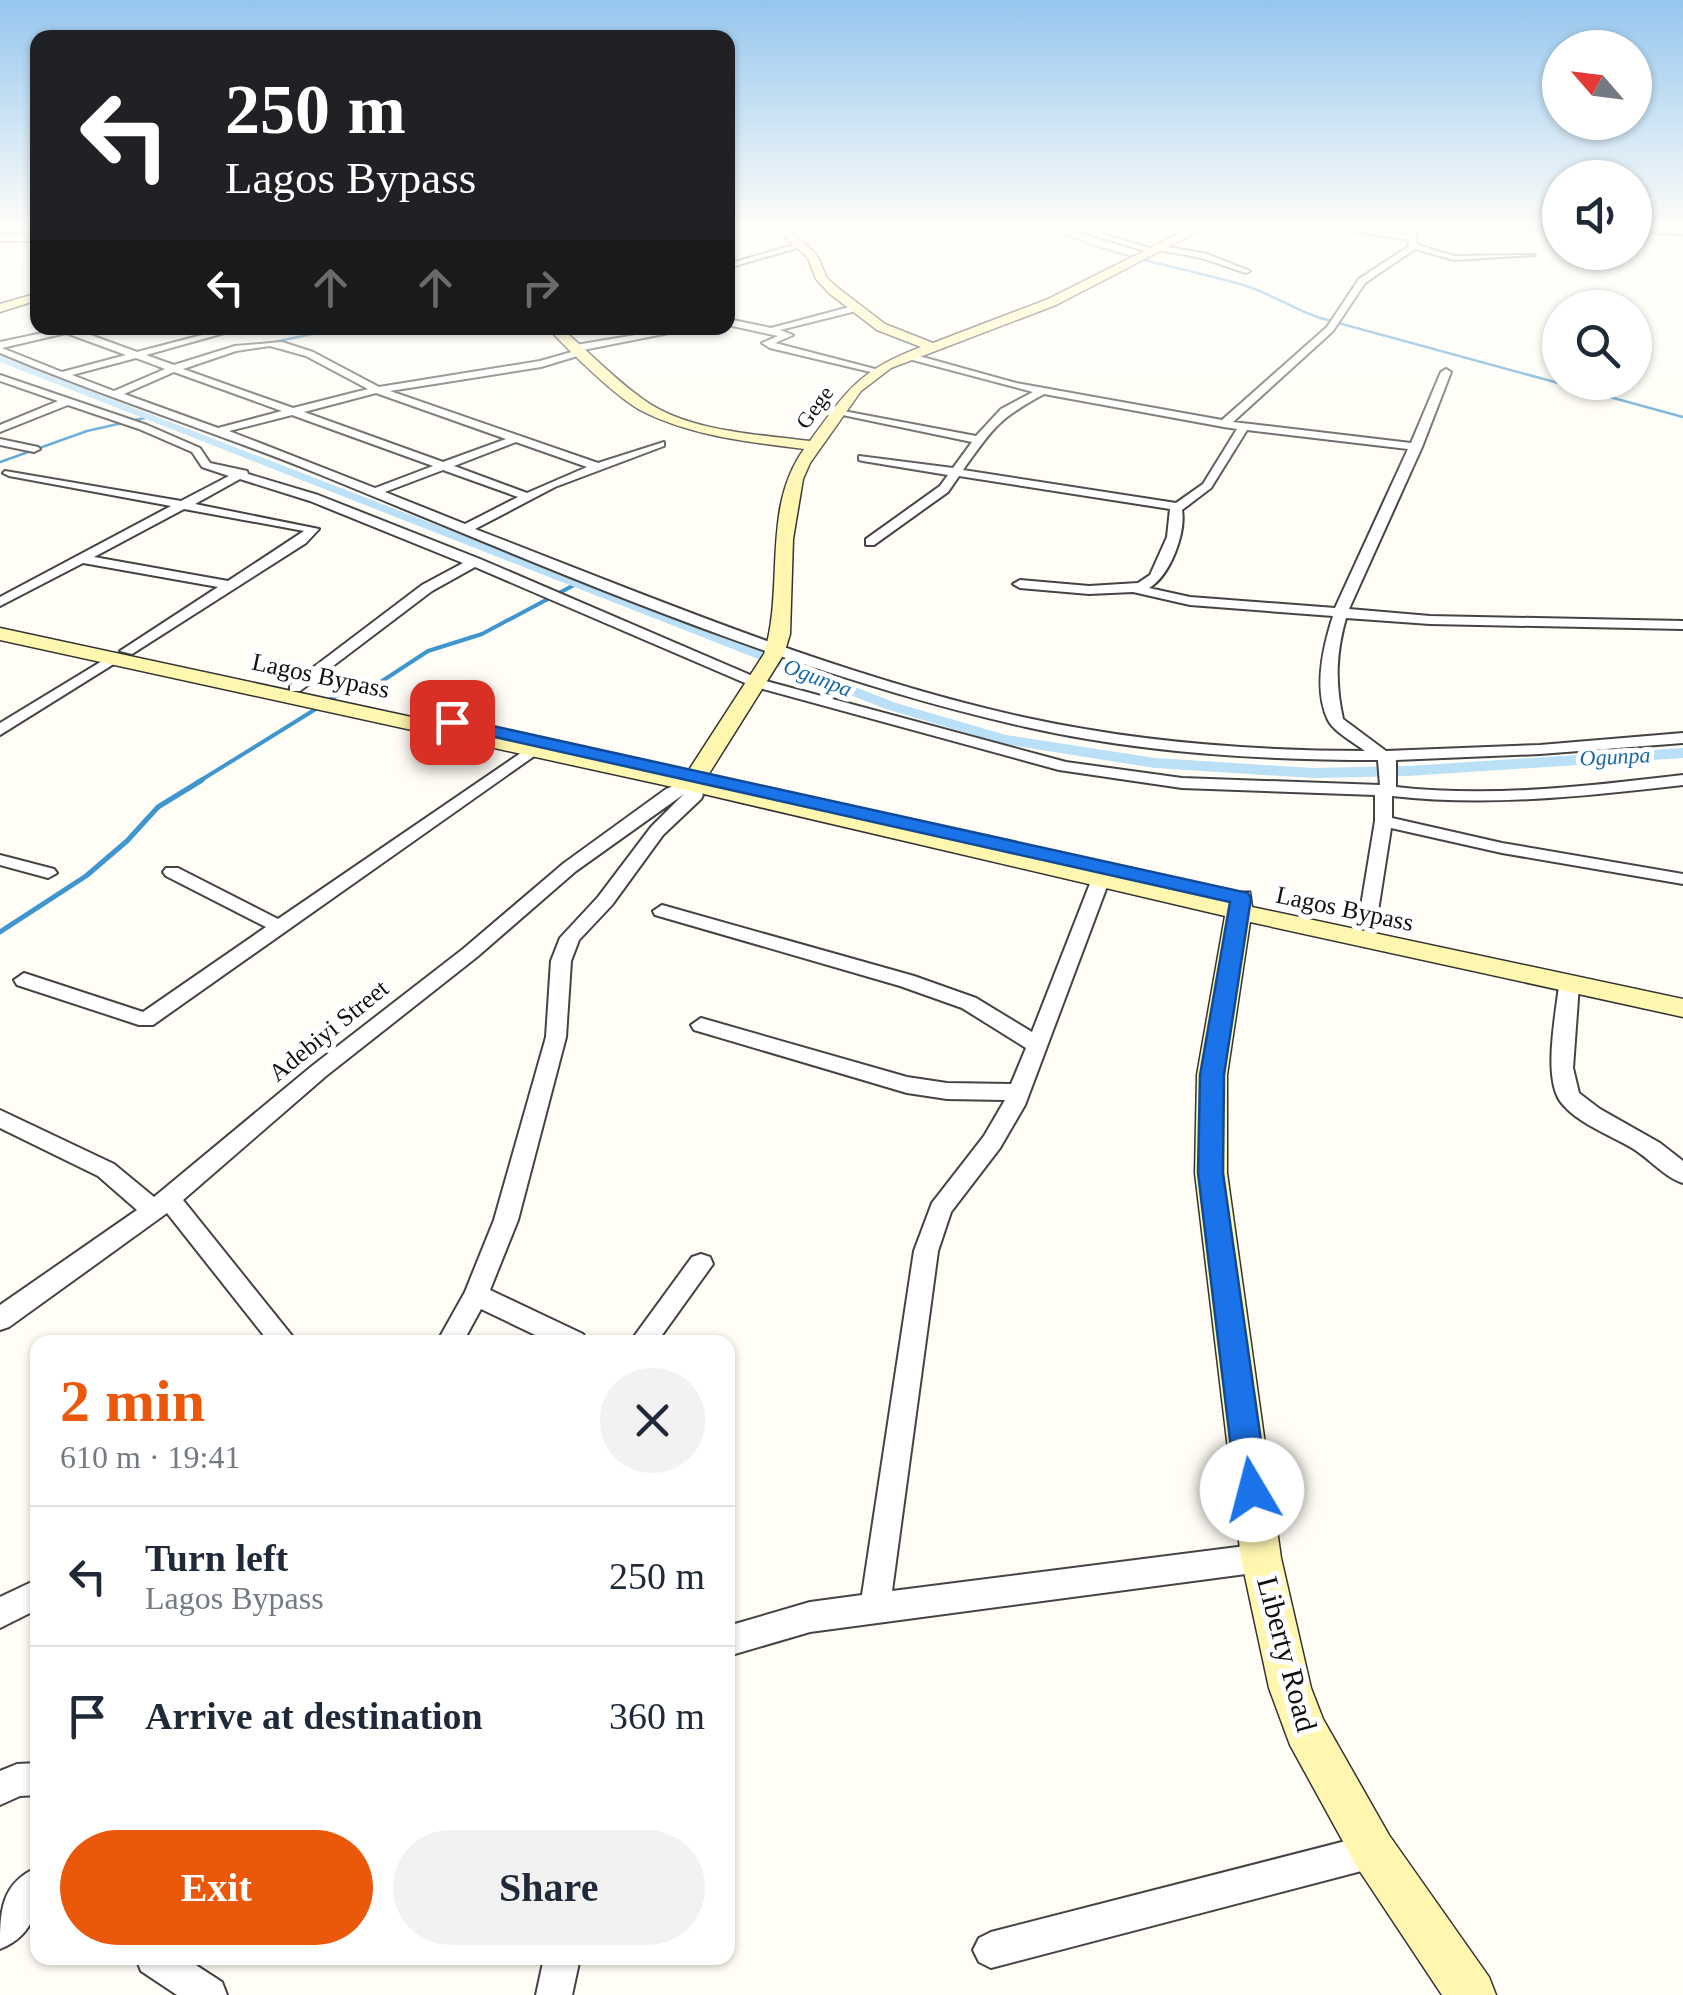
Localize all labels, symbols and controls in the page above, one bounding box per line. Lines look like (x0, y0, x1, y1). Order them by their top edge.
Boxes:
north arrow (1542, 30, 1652, 140)
map controls (1542, 30, 1652, 400)
icon: left (60, 70, 190, 200)
text: 250 m (225, 71, 406, 148)
text: Lagos Bypass (225, 153, 476, 203)
button: sound (1542, 160, 1652, 270)
icon: left (198, 260, 253, 315)
icon: ahead (303, 260, 358, 315)
icon: ahead (408, 260, 463, 315)
icon: right (513, 260, 568, 315)
button: search (1542, 290, 1652, 400)
street label: Gege (791, 381, 838, 433)
street label: Lagos Bypass (250, 648, 392, 703)
water label: Ogunpa (780, 653, 855, 702)
pin (410, 680, 495, 765)
icon: arrive (425, 695, 480, 750)
water label: Ogunpa (1579, 742, 1651, 771)
street label: Lagos Bypass (1274, 881, 1416, 936)
street label: Adebiyi Street (263, 974, 393, 1087)
text: 2 min (60, 1368, 205, 1434)
button: close (600, 1368, 705, 1473)
position arrow (1200, 1438, 1304, 1542)
text: 610 m · 19:41 (60, 1439, 240, 1475)
text: Turn left (145, 1537, 288, 1579)
icon: left (60, 1549, 115, 1604)
text: 250 m (609, 1555, 705, 1597)
street label: Liberty Road (1251, 1573, 1324, 1735)
text: Lagos Bypass (145, 1580, 324, 1616)
icon: arrive (60, 1689, 115, 1744)
text: Arrive at destination (145, 1695, 483, 1737)
text: 360 m (609, 1695, 705, 1737)
button: Exit (60, 1830, 373, 1945)
button: Share (393, 1830, 705, 1945)

